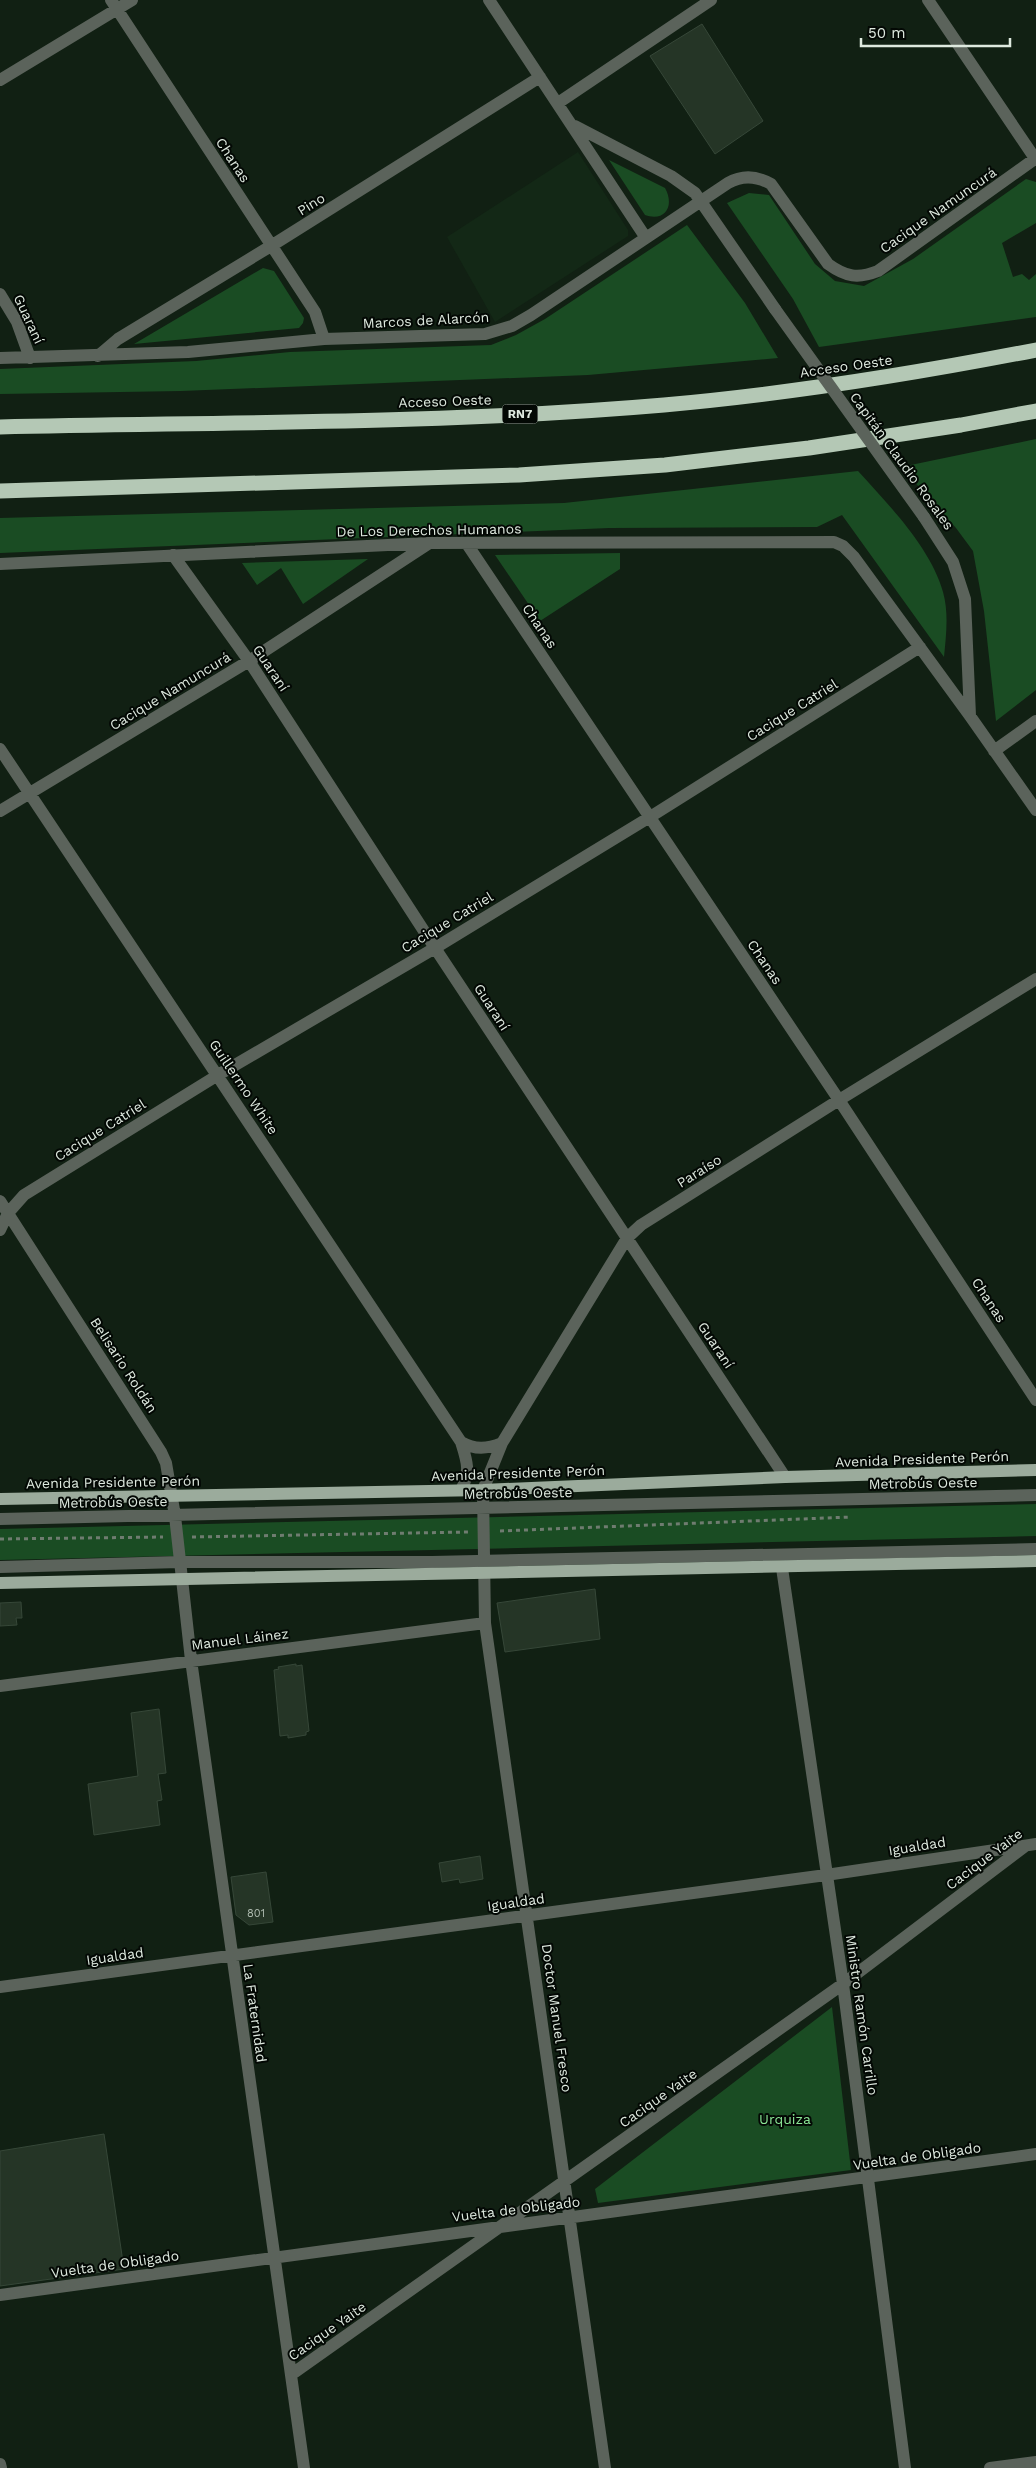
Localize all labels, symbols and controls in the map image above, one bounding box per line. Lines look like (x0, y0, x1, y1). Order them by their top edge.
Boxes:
scale bar (861, 15, 1010, 47)
text: 50 m (868, 24, 905, 42)
street label: Chanas (213, 135, 253, 185)
street label: Cacique Namuncurá (877, 164, 999, 256)
street label: Pino (294, 189, 328, 219)
street label: Guaraní (11, 292, 47, 346)
street label: Marcos de Alarcón (362, 309, 490, 331)
street label: Acceso Oeste (799, 352, 893, 380)
street label: Capitán Claudio Rosales (847, 389, 957, 533)
street label: Acceso Oeste (398, 391, 492, 411)
road number: RN7 (502, 404, 538, 424)
street label: De Los Derechos Humanos (336, 520, 522, 540)
street label: Chanas (519, 601, 561, 651)
street label: Guaraní (250, 642, 292, 694)
street label: Cacique Namuncurá (107, 649, 233, 733)
street label: Cacique Catriel (744, 675, 841, 744)
street label: Cacique Catriel (398, 888, 496, 956)
street label: Chanas (744, 937, 786, 987)
street label: Guaraní (471, 981, 513, 1034)
street label: Guillermo White (206, 1037, 282, 1137)
street label: Cacique Catriel (52, 1095, 149, 1164)
street label: Paraíso (674, 1151, 724, 1191)
street label: Chanas (969, 1275, 1009, 1325)
street label: Belisario Roldán (87, 1314, 161, 1416)
street label: Guaraní (695, 1319, 737, 1371)
street label: Avenida Presidente Perón (835, 1448, 1009, 1470)
street label: Avenida Presidente Perón (431, 1462, 605, 1484)
street label: Avenida Presidente Perón (26, 1472, 200, 1492)
street label: Metrobús Oeste (868, 1474, 978, 1492)
street label: Metrobús Oeste (463, 1484, 573, 1502)
street label: Metrobús Oeste (58, 1493, 168, 1511)
street label: Manuel Láinez (190, 1625, 290, 1653)
street label: Cacique Yaite (943, 1825, 1025, 1893)
street label: Igualdad (887, 1834, 947, 1858)
street label: Igualdad (486, 1890, 546, 1914)
house number: 801 (247, 1907, 265, 1920)
street label: Ministro Ramón Carrillo (843, 1934, 881, 2096)
street label: Doctor Manuel Fresco (539, 1943, 575, 2093)
street label: Igualdad (85, 1944, 145, 1968)
street label: La Fraternidad (240, 1963, 270, 2063)
street label: Cacique Yaite (616, 2065, 700, 2131)
park label: Urquiza (759, 2111, 811, 2127)
street label: Vuelta de Obligado (852, 2139, 982, 2173)
street label: Vuelta de Obligado (451, 2193, 581, 2225)
street label: Vuelta de Obligado (50, 2247, 180, 2281)
street label: Cacique Yaite (285, 2298, 369, 2364)

